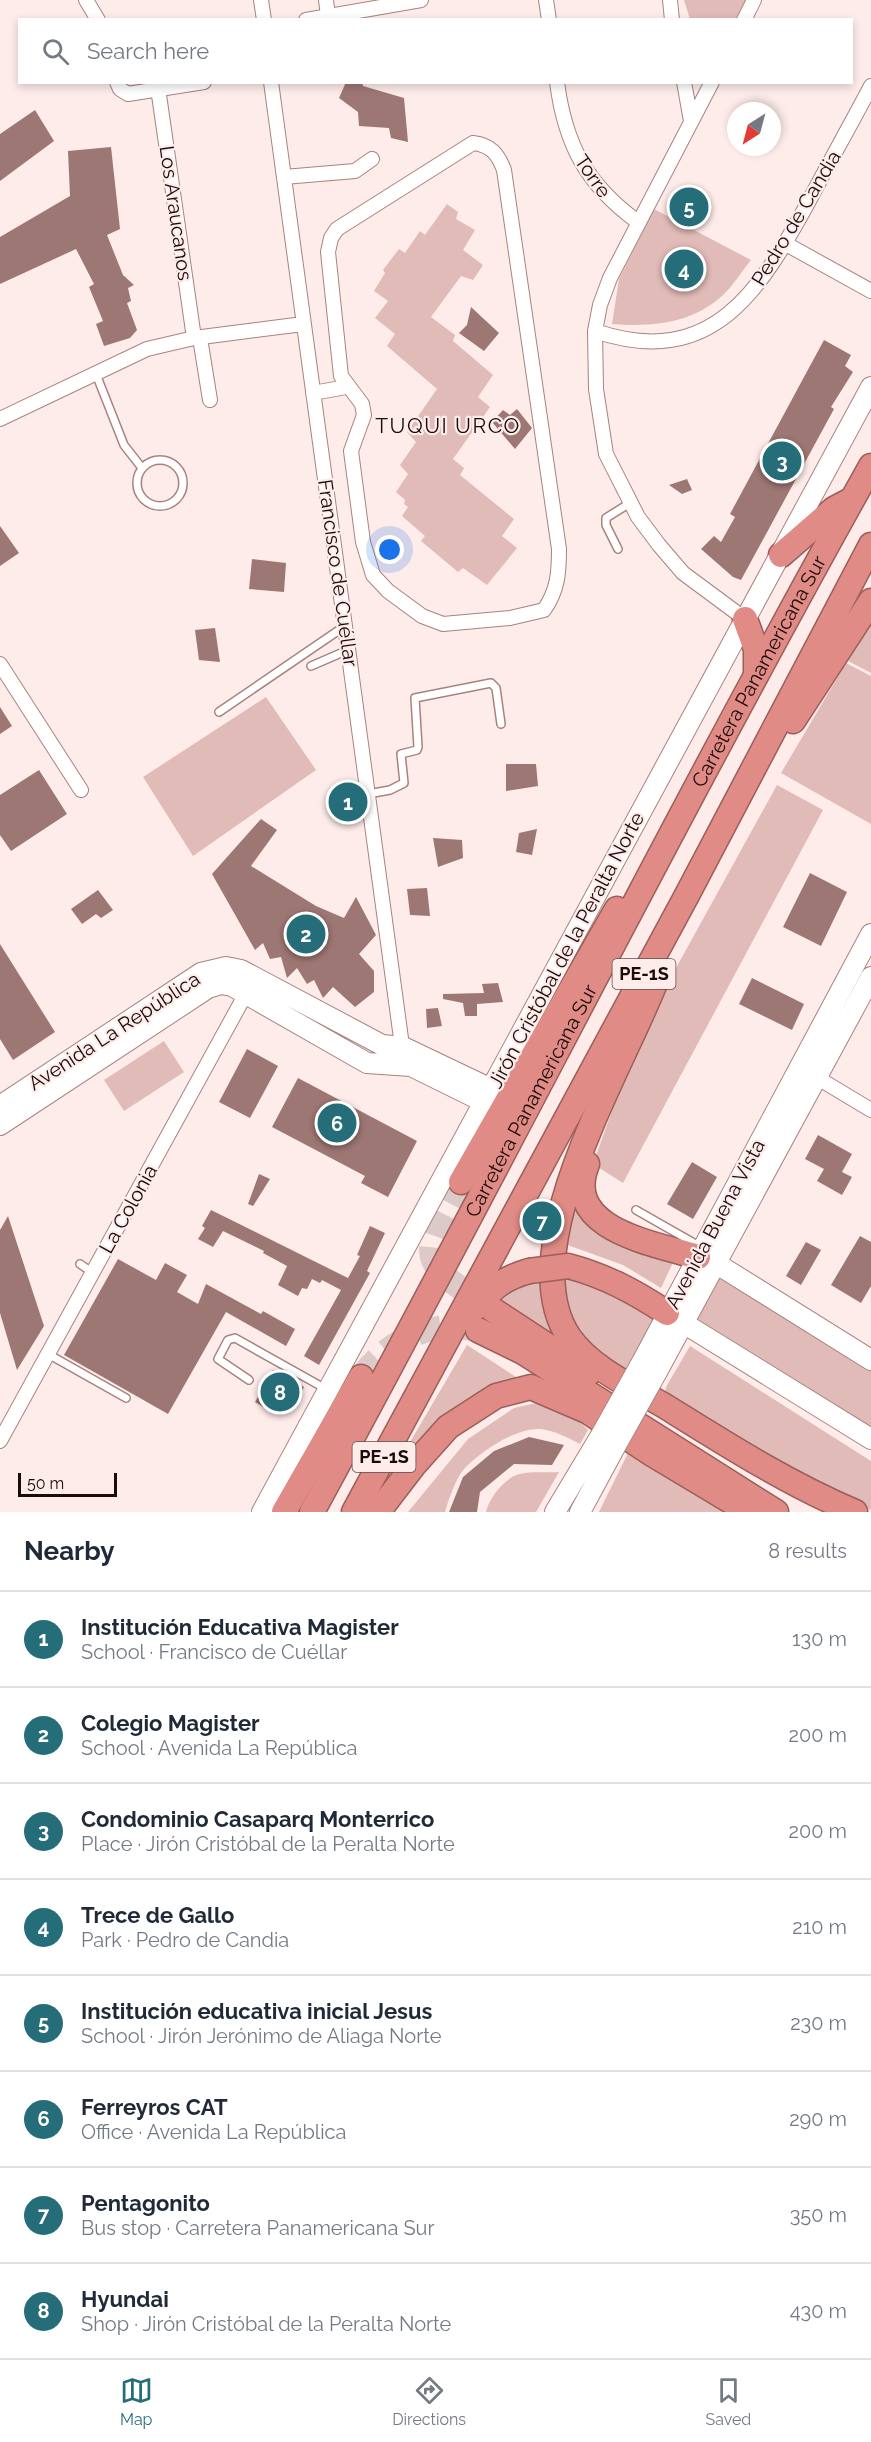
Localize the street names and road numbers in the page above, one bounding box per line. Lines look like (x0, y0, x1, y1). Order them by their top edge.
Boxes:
street label: Los Araucanos (155, 144, 197, 282)
street label: Pedro de Candia (746, 146, 846, 290)
street label: Torre (570, 150, 617, 202)
street label: Francisco de Cuéllar (313, 478, 363, 668)
street label: Carretera Panamericana Sur (687, 552, 831, 791)
street label: Jirón Cristóbal de la Peralta Norte (483, 808, 649, 1092)
road number: PE-1S (612, 959, 676, 989)
street label: Avenida La República (24, 967, 204, 1095)
street label: Carretera Panamericana Sur (460, 980, 602, 1221)
street label: Avenida Buena Vista (660, 1135, 770, 1313)
street label: La Colonia (94, 1161, 162, 1257)
road number: PE-1S (352, 1442, 416, 1472)

